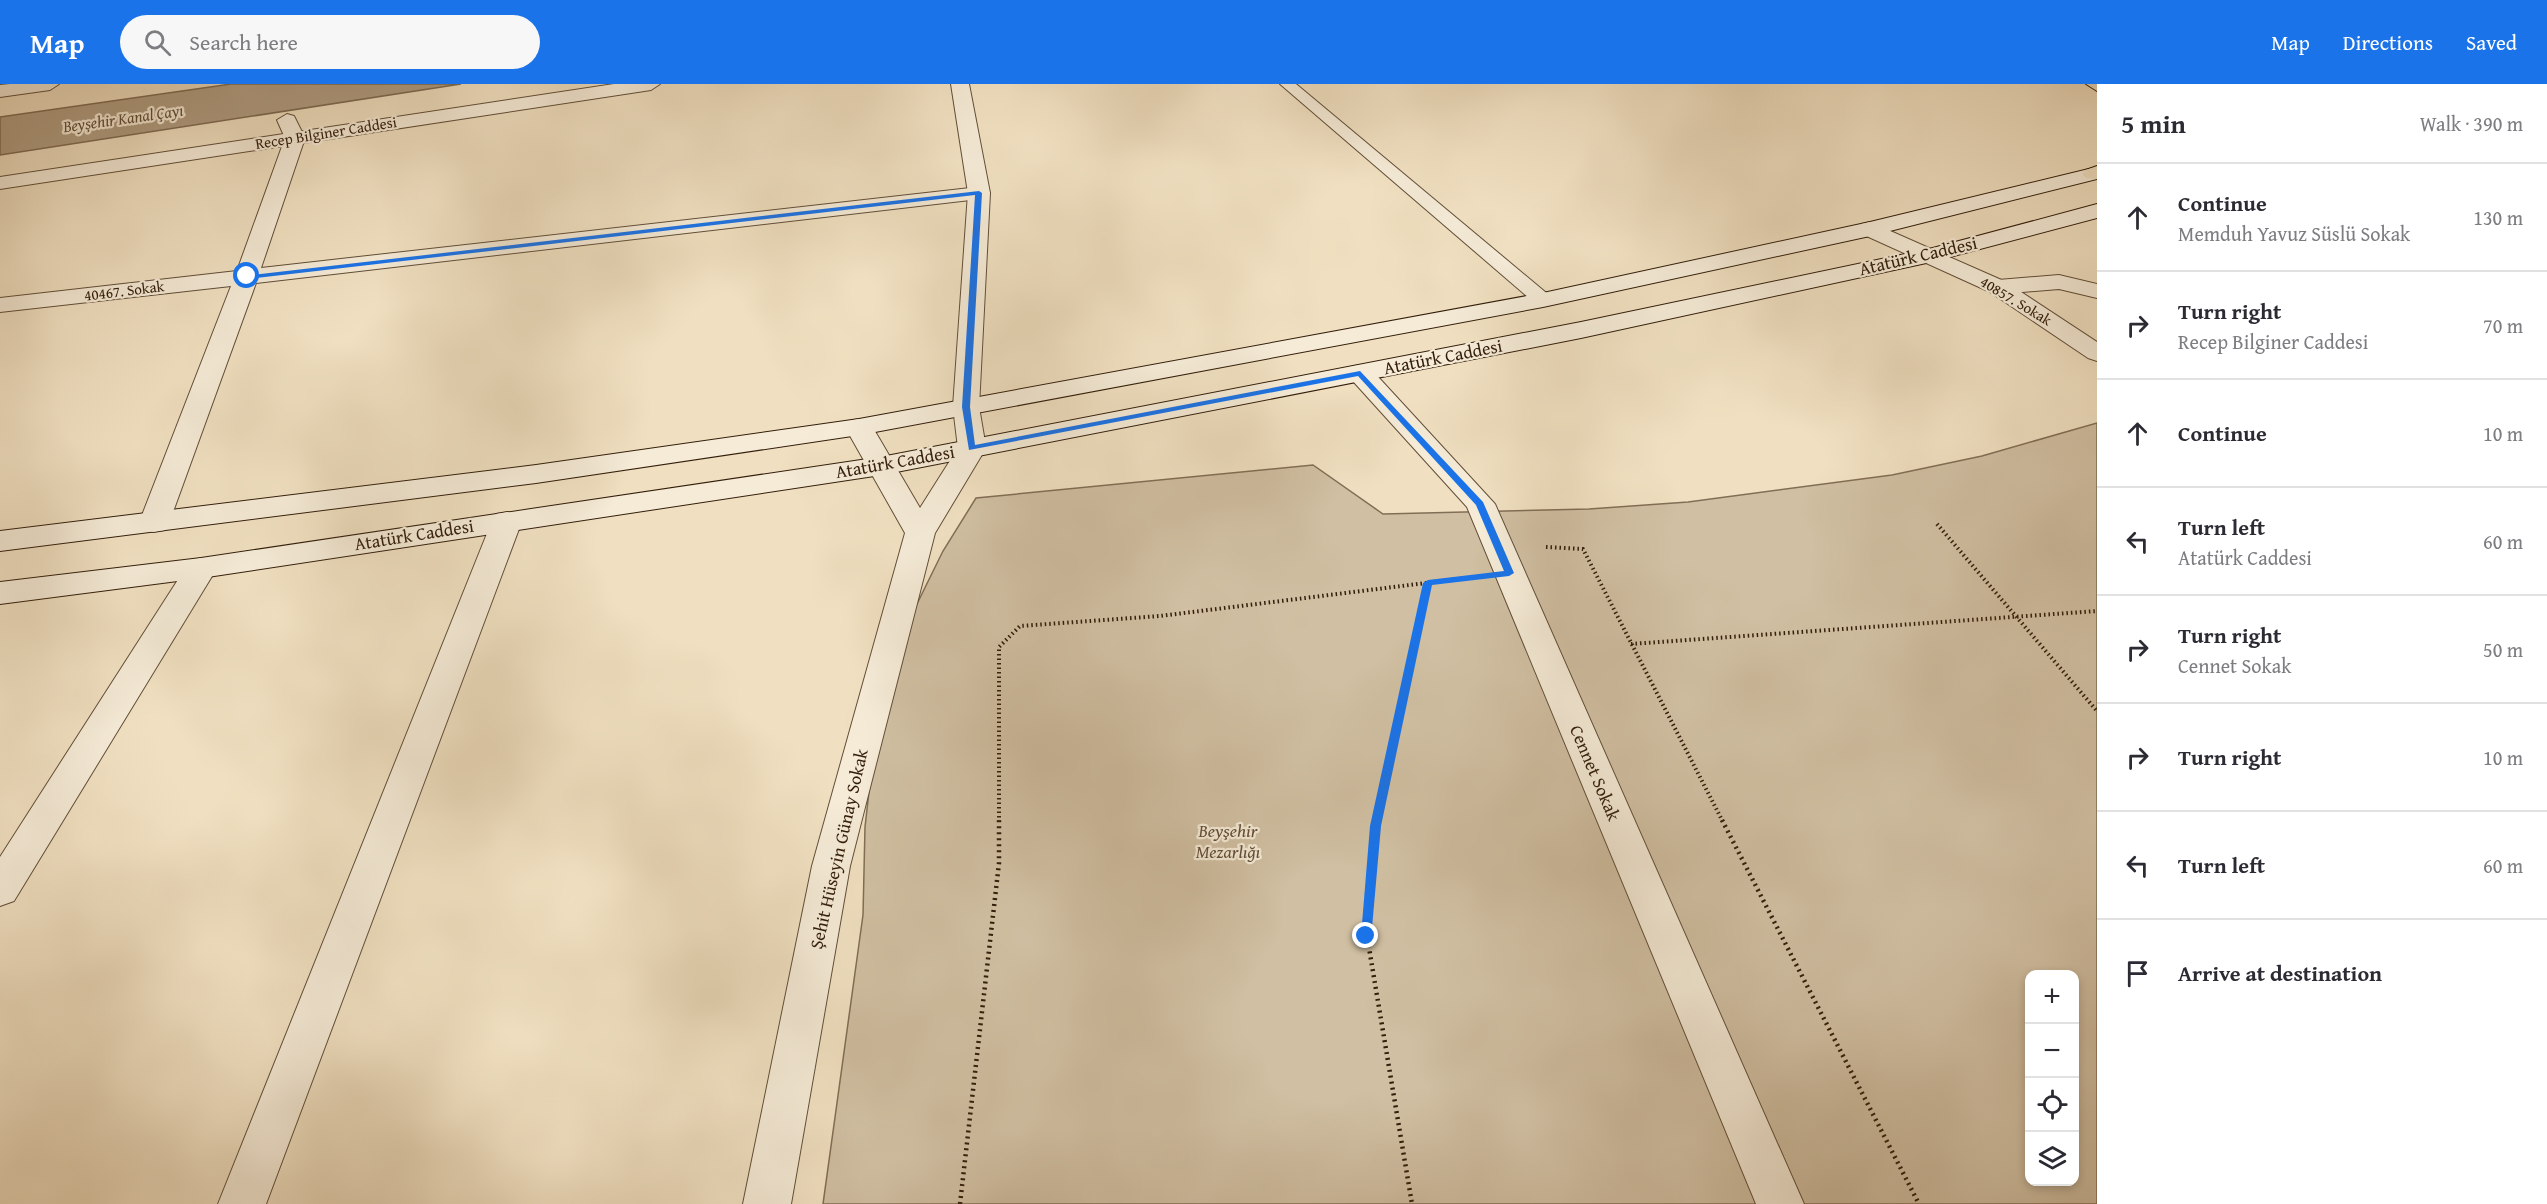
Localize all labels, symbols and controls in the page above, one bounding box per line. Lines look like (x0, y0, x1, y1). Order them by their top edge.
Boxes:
search box (120, 15, 540, 69)
text: Map (30, 22, 84, 63)
icon: search (141, 26, 174, 59)
text: Search here (189, 26, 298, 58)
text: Map (2271, 27, 2310, 58)
text: Directions (2343, 27, 2433, 58)
text: Saved (2466, 27, 2517, 58)
water label: Beyşehir Kanal Çayı (60, 98, 185, 138)
text: 5 min (2121, 104, 2186, 143)
text: Walk · 390 m (2420, 109, 2523, 138)
street label: Recep Bilginer Caddesi (254, 111, 398, 154)
text: Continue (2178, 187, 2267, 219)
icon: ahead (2121, 201, 2154, 234)
text: 130 m (2473, 203, 2523, 232)
text: Memduh Yavuz Süslü Sokak (2178, 219, 2410, 248)
street label: Atatürk Caddesi (1856, 229, 1980, 282)
route start (233, 262, 259, 288)
street label: 40857. Sokak (1976, 271, 2056, 330)
street label: 40467. Sokak (83, 275, 165, 306)
text: Turn right (2178, 295, 2281, 327)
icon: right (2121, 309, 2154, 342)
text: 70 m (2483, 311, 2523, 340)
text: Recep Bilginer Caddesi (2178, 327, 2368, 356)
street label: Atatürk Caddesi (1381, 332, 1505, 381)
icon: ahead (2121, 417, 2154, 450)
text: Continue (2178, 417, 2267, 449)
text: 10 m (2483, 419, 2523, 448)
street label: Atatürk Caddesi (833, 438, 957, 485)
text: Turn left (2178, 511, 2265, 543)
street label: Atatürk Caddesi (352, 512, 476, 557)
icon: left (2121, 525, 2154, 558)
text: 60 m (2483, 527, 2523, 556)
text: Atatürk Caddesi (2178, 543, 2312, 572)
text: Turn right (2178, 619, 2281, 651)
icon: right (2121, 633, 2154, 666)
text: 50 m (2483, 635, 2523, 664)
text: Cennet Sokak (2178, 651, 2291, 680)
street label: Cennet Sokak (1563, 721, 1628, 826)
icon: right (2121, 741, 2154, 774)
text: Turn right (2178, 741, 2281, 773)
text: 10 m (2483, 743, 2523, 772)
street label: Şehit Hüseyin Günay Sokak (802, 745, 875, 952)
park label: Beyşehir Mezarlığı (1196, 817, 1261, 865)
icon: left (2121, 849, 2154, 882)
text: Turn left (2178, 849, 2265, 881)
text: 60 m (2483, 851, 2523, 880)
route end (1352, 922, 1378, 948)
icon: arrive (2121, 957, 2154, 990)
text: Arrive at destination (2178, 957, 2382, 989)
map controls (2025, 970, 2079, 1186)
button: + (2025, 970, 2079, 1024)
button: − (2025, 1024, 2079, 1078)
button: locate (2025, 1078, 2079, 1132)
button: layers (2025, 1132, 2079, 1186)

